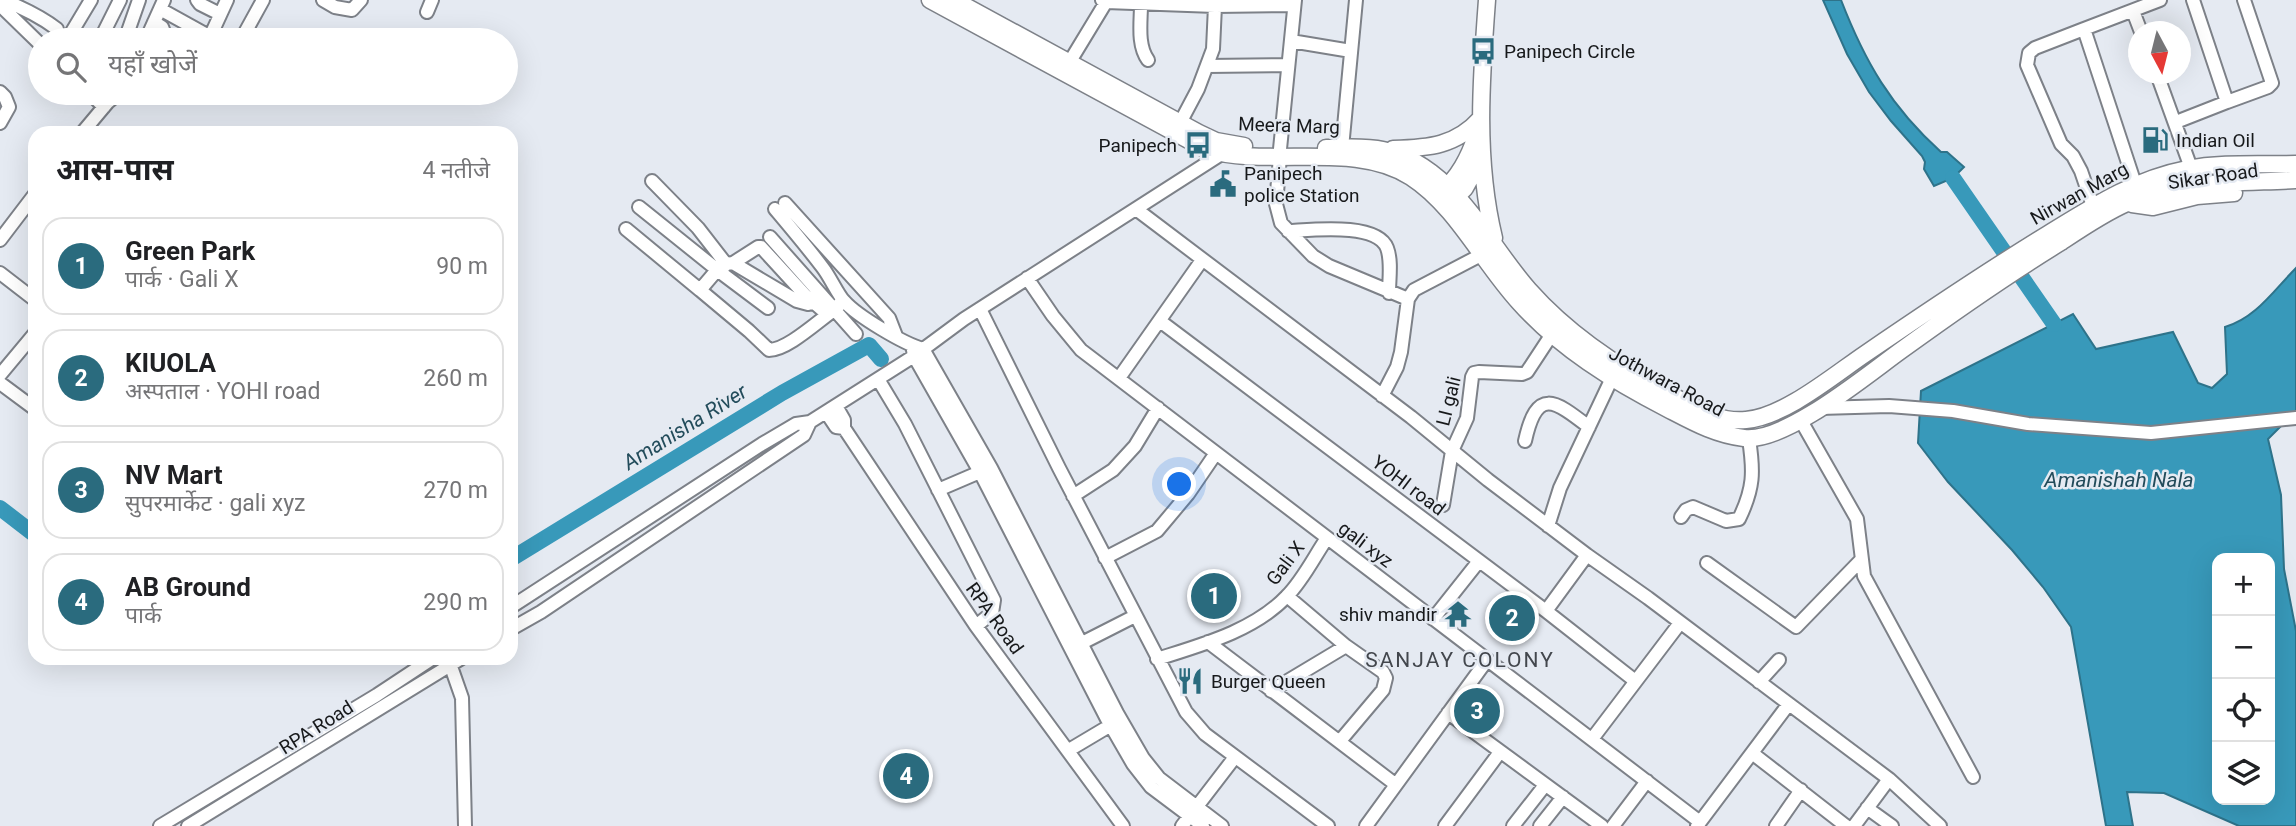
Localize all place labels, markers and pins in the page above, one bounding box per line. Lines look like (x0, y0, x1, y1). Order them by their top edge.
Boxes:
bus stop icon: Panipech Circle (1468, 36, 1498, 66)
place label: Panipech Circle (1504, 40, 1635, 63)
fuel station icon: Indian Oil (2140, 125, 2170, 155)
place label: Indian Oil (2176, 129, 2255, 152)
bus stop icon: Panipech (1183, 130, 1213, 160)
place label: Panipech (1099, 134, 1177, 157)
place label: Panipech police Station (1244, 162, 1359, 207)
public building icon: Panipech police Station (1208, 169, 1238, 199)
pin: 1 (1191, 570, 1237, 622)
pin: 2 (1489, 592, 1535, 644)
temple icon: shiv mandir (1443, 599, 1473, 629)
place label: shiv mandir (1339, 603, 1438, 626)
restaurant icon: Burger Queen (1175, 666, 1205, 696)
place label: Burger Queen (1211, 670, 1326, 693)
pin: 3 (1454, 685, 1500, 737)
pin: 4 (883, 750, 929, 802)

